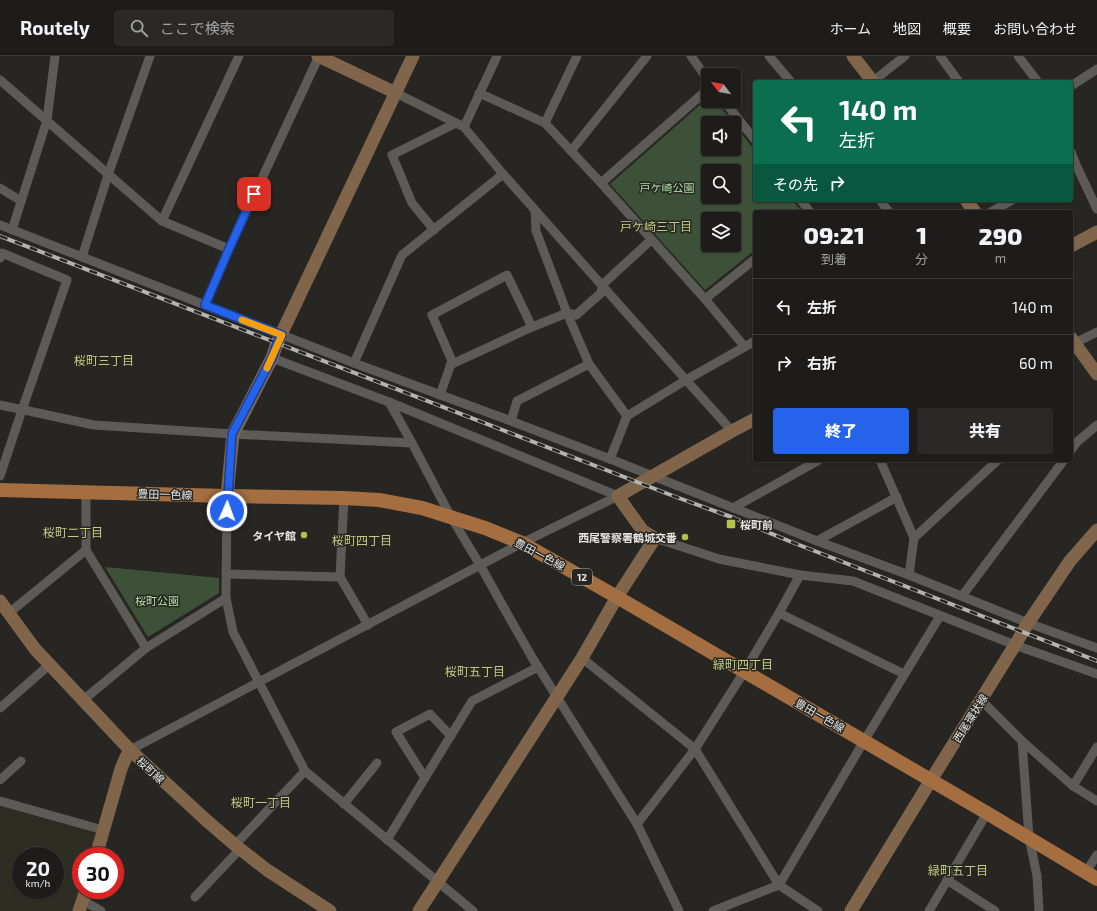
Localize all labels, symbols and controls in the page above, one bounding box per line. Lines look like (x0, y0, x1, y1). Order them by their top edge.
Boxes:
search box (114, 10, 394, 46)
text: Routely (20, 16, 90, 39)
icon: search (128, 17, 150, 39)
text: ここで検索 (160, 19, 235, 37)
text: ホーム (829, 20, 871, 37)
text: 地図 (893, 20, 921, 37)
text: 概要 (943, 20, 971, 37)
text: お問い合わせ (993, 20, 1077, 37)
north arrow (701, 68, 741, 108)
map controls (701, 68, 741, 252)
text: 140 m (839, 92, 917, 126)
icon: left (773, 96, 825, 148)
button: sound (701, 116, 741, 156)
text: 左折 (839, 129, 875, 151)
button: search (701, 164, 741, 204)
icon: right (826, 172, 848, 194)
text: その先 (773, 175, 818, 193)
pin (237, 177, 271, 211)
park label: 戸ケ崎公園 (640, 181, 695, 194)
icon: arrive (243, 183, 265, 205)
button: layers (701, 212, 741, 252)
district label: 戸ケ崎三丁目 (620, 219, 692, 233)
text: 09:21 (803, 220, 865, 249)
text: 1 (916, 220, 927, 249)
text: 290 (979, 221, 1023, 250)
text: m (995, 250, 1006, 266)
text: 到着 (821, 251, 847, 267)
text: 分 (915, 251, 928, 267)
icon: left (773, 296, 795, 318)
text: 左折 (807, 298, 837, 316)
text: 140 m (1012, 298, 1053, 316)
icon: right (773, 352, 795, 374)
district label: 桜町三丁目 (74, 353, 134, 367)
text: 右折 (807, 354, 837, 372)
text: 60 m (1019, 354, 1053, 372)
button: 終了 (773, 408, 909, 454)
button: 共有 (917, 408, 1053, 454)
street label: 豊田一色線 (137, 487, 193, 501)
position arrow (206, 490, 248, 532)
marker: 桜町前 (725, 518, 737, 530)
place label: 桜町前 (740, 518, 773, 531)
district label: 桜町二丁目 (43, 525, 103, 539)
place label: タイヤ館 (252, 529, 296, 542)
marker: タイヤ館 (299, 530, 309, 540)
place label: 西尾警察署鶴城交番 (578, 531, 677, 544)
marker: 西尾警察署鶴城交番 (680, 532, 690, 542)
district label: 桜町四丁目 (332, 533, 392, 547)
street label: 豊田一色線 (513, 535, 567, 573)
road number: 12 (572, 569, 592, 585)
park label: 桜町公園 (135, 594, 179, 607)
district label: 緑町四丁目 (713, 657, 773, 671)
district label: 桜町五丁目 (445, 664, 505, 678)
street label: 西尾環状線 (950, 691, 990, 745)
street label: 豊田一色線 (793, 696, 847, 734)
street label: 桜町線 (134, 754, 168, 786)
district label: 桜町一丁目 (231, 795, 291, 809)
speed limit sign: 30 (72, 847, 124, 899)
text: 20 (26, 856, 50, 880)
district label: 緑町五丁目 (928, 863, 988, 877)
text: km/h (26, 877, 50, 889)

